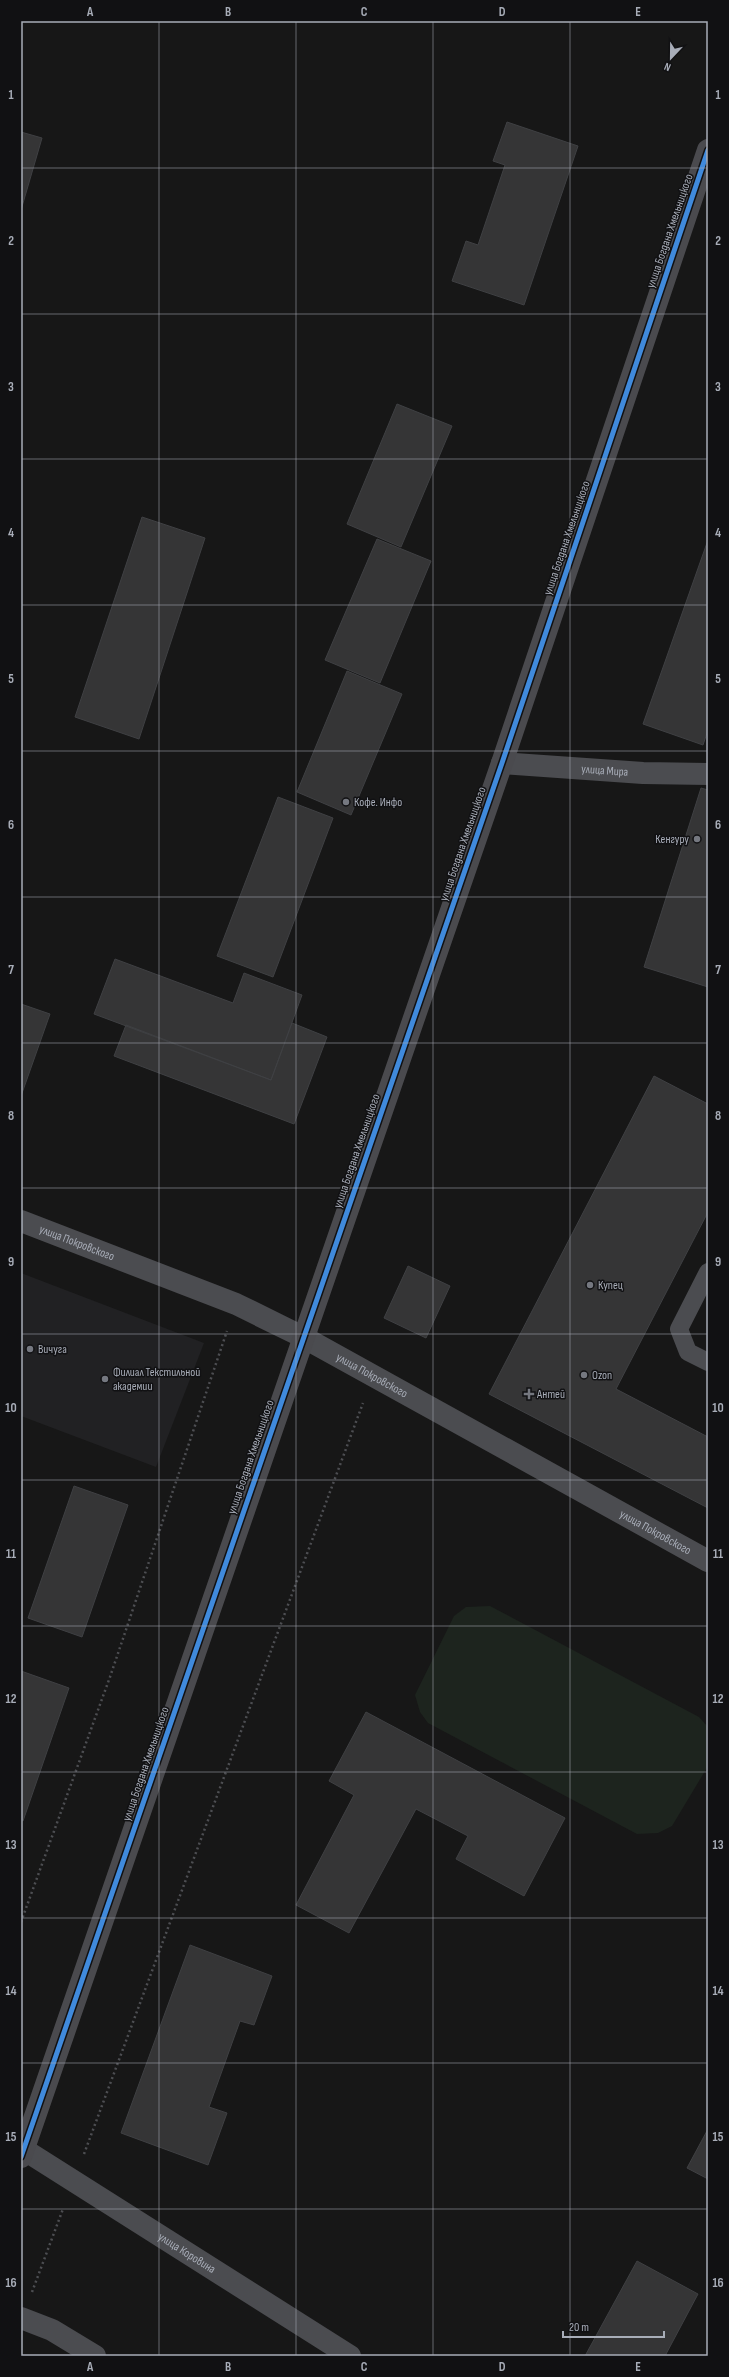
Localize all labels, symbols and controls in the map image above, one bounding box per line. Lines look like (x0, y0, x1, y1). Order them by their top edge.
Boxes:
text: A (86, 4, 94, 20)
text: B (225, 4, 231, 20)
text: C (361, 4, 368, 20)
text: D (499, 4, 506, 20)
text: E (635, 4, 641, 20)
north arrow (651, 38, 691, 78)
text: N (662, 60, 673, 74)
text: 1 (8, 87, 14, 103)
text: 1 (715, 87, 721, 103)
street label: улица Богдана Хмельницкого (643, 172, 697, 290)
text: 2 (8, 233, 14, 249)
text: 2 (715, 233, 721, 249)
text: 3 (8, 379, 14, 395)
text: 3 (715, 379, 721, 395)
street label: улица Богдана Хмельницкого (540, 479, 594, 597)
text: 4 (8, 525, 14, 541)
text: 4 (715, 525, 721, 541)
text: 5 (8, 671, 14, 687)
text: 5 (715, 671, 721, 687)
street label: улица Мира (581, 761, 629, 779)
street label: улица Богдана Хмельницкого (436, 785, 490, 903)
place label: Кофе. Инфо (354, 795, 402, 810)
marker: Кофе. Инфо (341, 797, 351, 807)
text: 6 (8, 817, 14, 833)
text: 6 (715, 817, 721, 833)
place label: Кенгуру (655, 832, 689, 847)
marker: Кенгуру (692, 834, 702, 844)
text: 7 (8, 962, 14, 978)
text: 7 (715, 962, 721, 978)
street label: улица Богдана Хмельницкого (330, 1092, 384, 1210)
text: 8 (8, 1108, 14, 1124)
text: 8 (715, 1108, 721, 1124)
street label: улица Покровского (37, 1221, 117, 1264)
text: 9 (8, 1254, 14, 1270)
text: 9 (715, 1254, 721, 1270)
place label: Купец (598, 1278, 623, 1293)
marker: Купец (585, 1280, 595, 1290)
place label: Вичуга (38, 1342, 67, 1357)
marker: Вичуга (25, 1344, 35, 1354)
street label: улица Покровского (334, 1349, 410, 1401)
place label: Филиал Текстильной академии (113, 1365, 200, 1394)
place label: Ozon (592, 1368, 612, 1383)
marker: Ozon (579, 1370, 589, 1380)
marker: Филиал Текстильной академии (100, 1374, 110, 1384)
place label: Антей (536, 1387, 565, 1402)
marker: Антей (524, 1389, 534, 1399)
street label: улица Богдана Хмельницкого (224, 1398, 278, 1516)
text: 10 (5, 1400, 17, 1416)
text: 10 (712, 1400, 724, 1416)
street label: улица Покровского (617, 1506, 694, 1558)
text: 11 (6, 1546, 16, 1562)
text: 11 (713, 1546, 723, 1562)
text: 12 (6, 1691, 17, 1707)
text: 12 (713, 1691, 724, 1707)
street label: улица Богдана Хмельницкого (119, 1705, 173, 1823)
text: 13 (6, 1837, 17, 1853)
text: 13 (713, 1837, 724, 1853)
text: 14 (5, 1983, 17, 1999)
text: 14 (712, 1983, 724, 1999)
text: 15 (6, 2129, 17, 2145)
text: 15 (713, 2129, 724, 2145)
street label: улица Коровина (155, 2229, 219, 2277)
text: 16 (5, 2275, 17, 2291)
text: 16 (712, 2275, 724, 2291)
scale bar (563, 2313, 664, 2339)
text: 20 m (569, 2320, 589, 2335)
text: A (86, 2359, 94, 2375)
text: B (225, 2359, 231, 2375)
text: C (361, 2359, 368, 2375)
text: D (499, 2359, 506, 2375)
text: E (635, 2359, 641, 2375)

